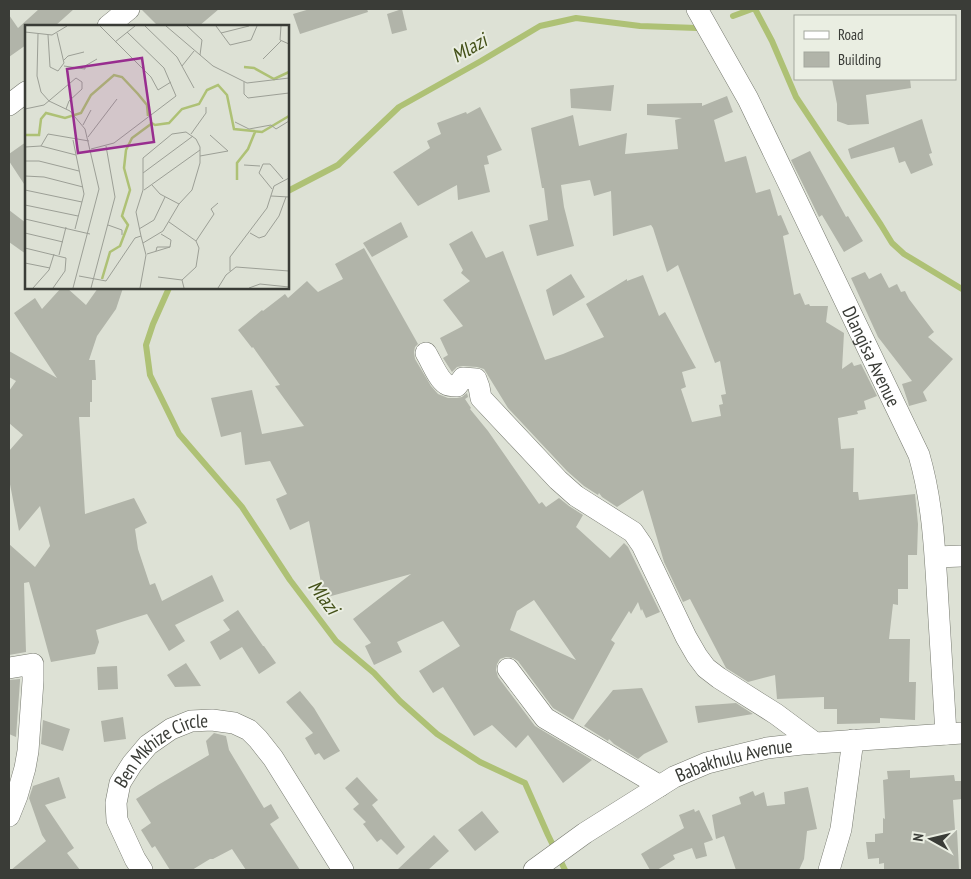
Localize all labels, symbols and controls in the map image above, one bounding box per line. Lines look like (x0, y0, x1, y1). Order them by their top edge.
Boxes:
legend (794, 15, 956, 80)
inset map (25, 25, 289, 289)
text: Road (838, 25, 864, 44)
water label: Mlazi (446, 26, 494, 68)
text: Building (838, 50, 881, 69)
street label: Dlangisa Avenue (837, 302, 906, 411)
water label: Mlazi (302, 574, 347, 622)
street label: Ben Mkhize Circle (108, 708, 209, 792)
street label: Babakhulu Avenue (672, 733, 794, 787)
north arrow (906, 814, 956, 864)
text: N (909, 832, 928, 842)

